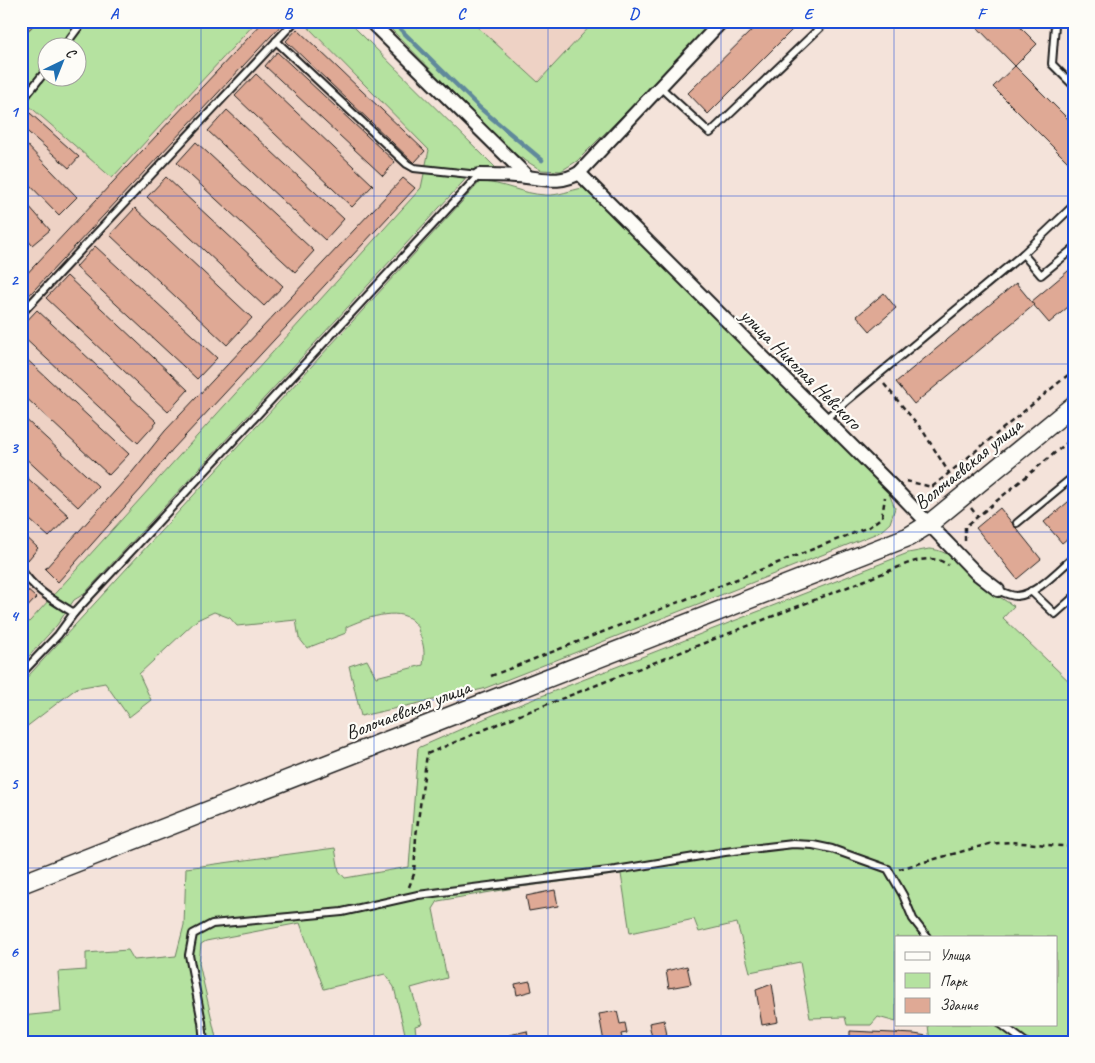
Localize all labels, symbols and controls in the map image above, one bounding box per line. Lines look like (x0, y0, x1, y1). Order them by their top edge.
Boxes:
text: A (110, 4, 120, 24)
text: B (284, 4, 294, 24)
text: C (457, 4, 467, 24)
text: D (629, 4, 640, 24)
text: E (804, 4, 815, 24)
text: F (977, 4, 988, 24)
north arrow (38, 38, 88, 88)
text: С (62, 44, 80, 63)
text: 1 (10, 102, 19, 122)
text: 2 (10, 270, 19, 290)
street label: улица Николая Невского (734, 302, 868, 436)
street label: Волочаевская улица (909, 412, 1029, 515)
text: 3 (10, 438, 19, 458)
text: 4 (10, 606, 19, 626)
street label: Волочаевская улица (342, 674, 476, 745)
text: 5 (11, 774, 20, 794)
legend (895, 936, 1058, 1026)
text: 6 (10, 942, 19, 962)
text: Улица (940, 946, 971, 965)
text: Парк (940, 972, 968, 991)
text: Здание (940, 996, 979, 1015)

